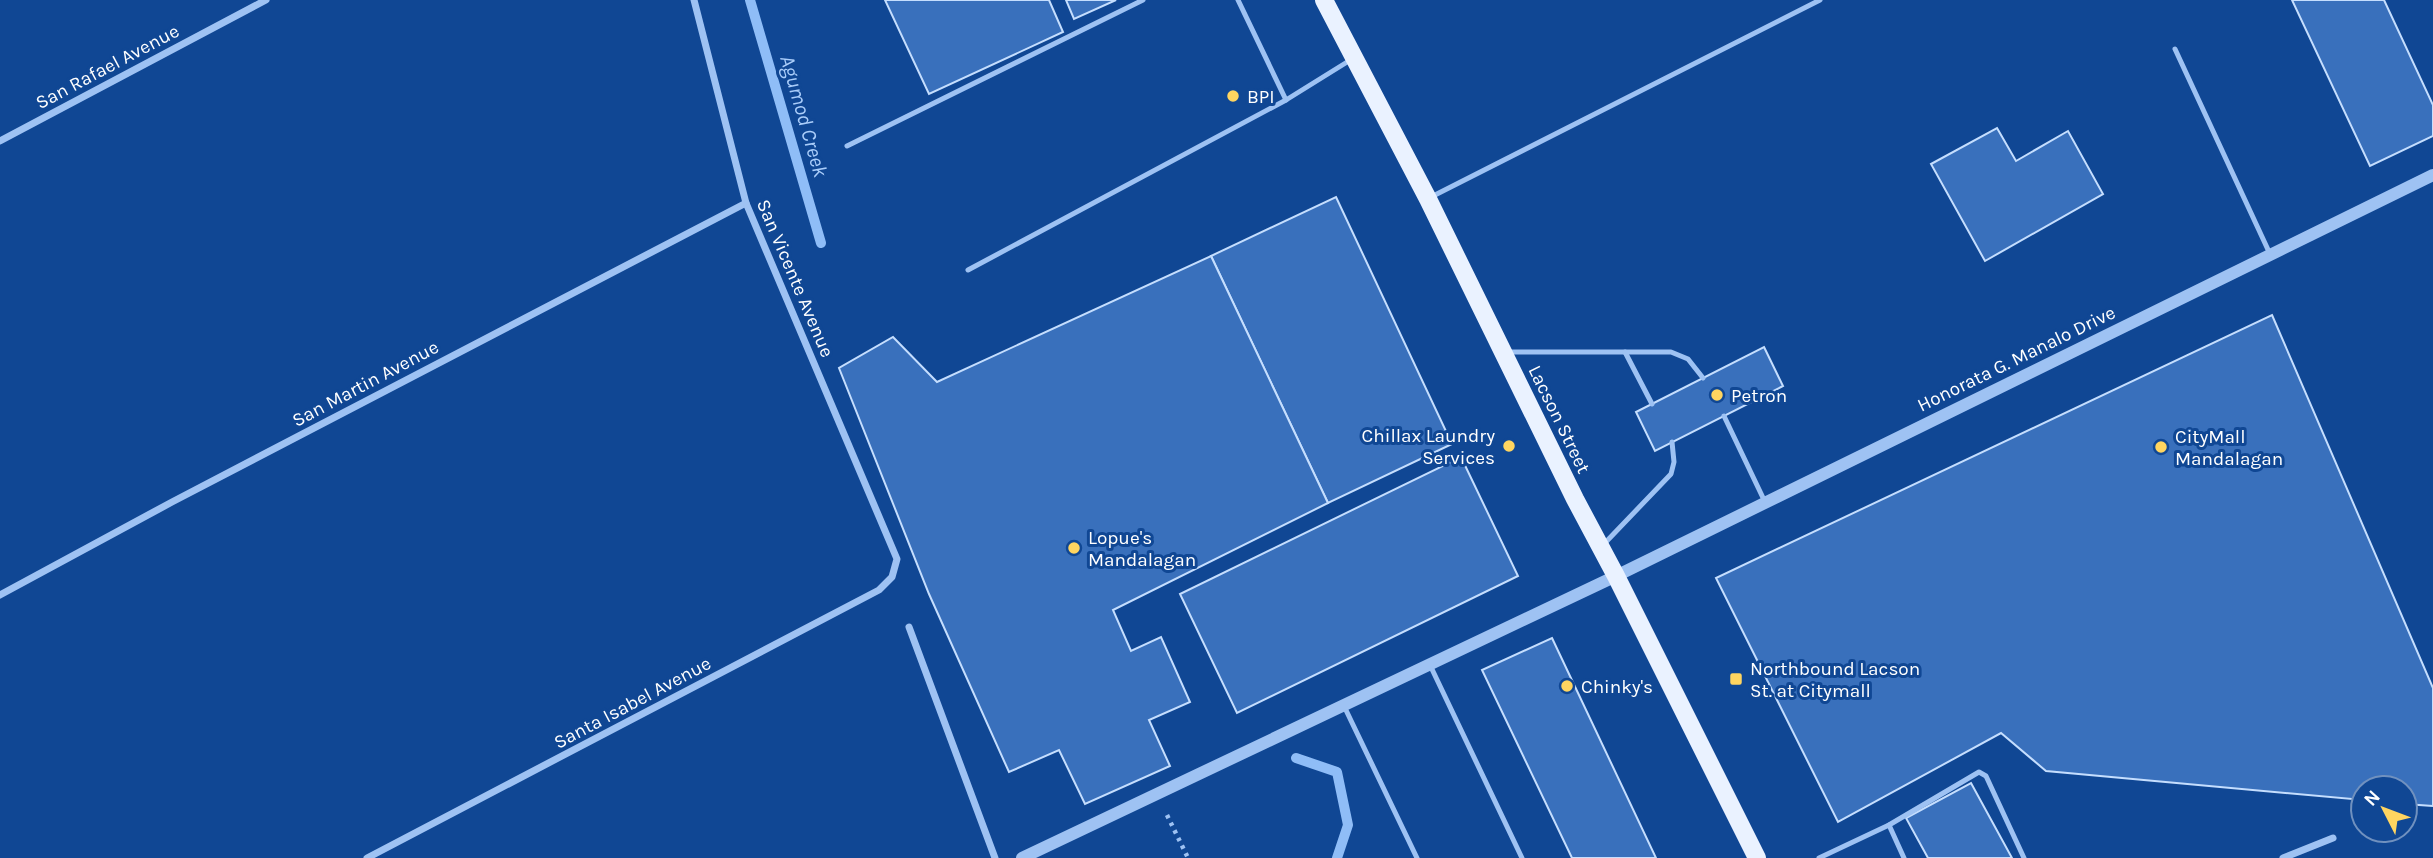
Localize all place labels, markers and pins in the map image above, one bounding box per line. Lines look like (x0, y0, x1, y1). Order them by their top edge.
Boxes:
place label: BPI (1247, 86, 1275, 108)
marker: BPI (1225, 88, 1241, 104)
place label: Petron (1731, 385, 1787, 407)
marker: Petron (1709, 387, 1725, 403)
place label: Chillax Laundry Services (1362, 425, 1495, 469)
place label: CityMall Mandalagan (2175, 426, 2283, 470)
marker: Chillax Laundry Services (1501, 438, 1517, 454)
marker: CityMall Mandalagan (2153, 439, 2169, 455)
place label: Lopue's Mandalagan (1088, 527, 1196, 571)
marker: Lopue's Mandalagan (1066, 540, 1082, 556)
place label: Northbound Lacson St. at Citymall (1750, 658, 1920, 702)
marker: Northbound Lacson St. at Citymall (1728, 671, 1744, 687)
place label: Chinky's (1581, 676, 1653, 698)
marker: Chinky's (1559, 678, 1575, 694)

